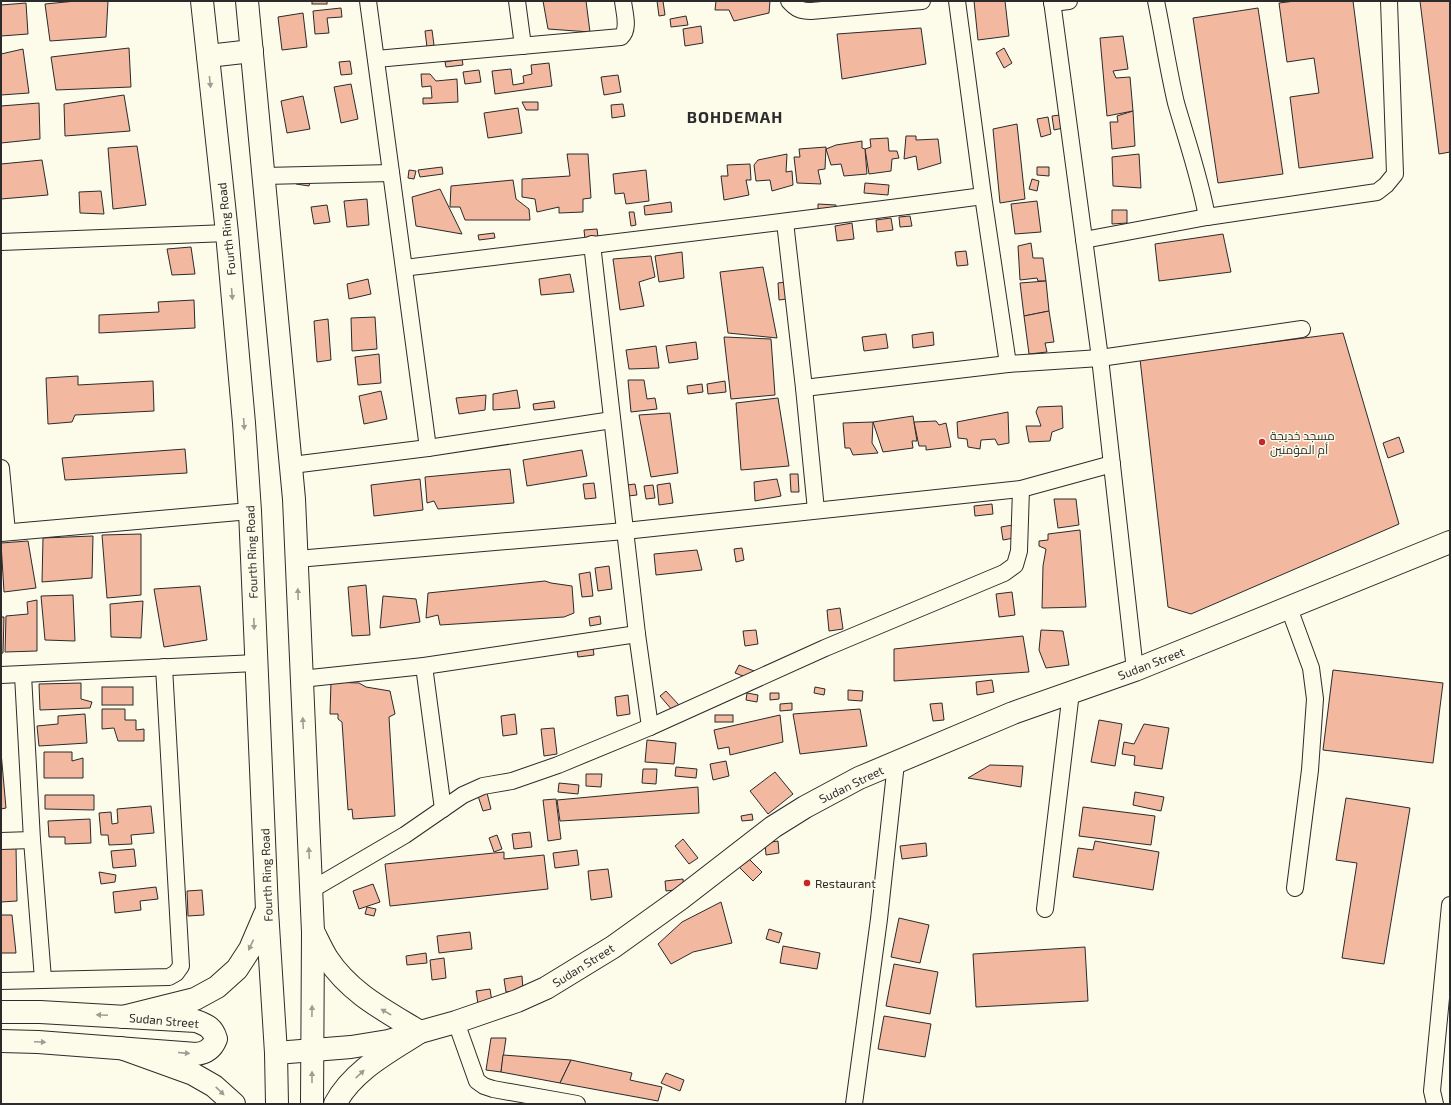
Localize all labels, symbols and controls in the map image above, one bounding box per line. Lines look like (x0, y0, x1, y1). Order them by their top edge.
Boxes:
one-way arrow (207, 75, 214, 88)
district label: BOHDEMAH (687, 107, 783, 126)
street label: Fourth Ring Road (214, 182, 238, 276)
one-way arrow (229, 288, 236, 300)
one-way arrow (240, 418, 247, 430)
place label: مسجد خديجة أم المؤمنين (1270, 428, 1335, 458)
marker: مسجد خديجة أم المؤمنين (1257, 437, 1267, 447)
street label: Fourth Ring Road (242, 505, 260, 599)
one-way arrow (295, 587, 301, 600)
one-way arrow (251, 618, 258, 630)
street label: Sudan Street (1116, 644, 1187, 682)
one-way arrow (300, 717, 307, 729)
street label: Sudan Street (816, 762, 886, 806)
street label: Fourth Ring Road (257, 828, 275, 922)
one-way arrow (306, 847, 313, 859)
place label: Restaurant (815, 876, 876, 890)
marker: Restaurant (802, 878, 812, 888)
one-way arrow (248, 940, 254, 951)
street label: Sudan Street (550, 940, 617, 989)
one-way arrow (309, 1004, 315, 1017)
one-way arrow (380, 1008, 392, 1015)
street label: Sudan Street (128, 1010, 200, 1030)
one-way arrow (96, 1012, 108, 1019)
one-way arrow (34, 1039, 46, 1046)
one-way arrow (178, 1050, 190, 1057)
one-way arrow (355, 1069, 365, 1079)
one-way arrow (309, 1070, 315, 1083)
one-way arrow (215, 1086, 225, 1096)

